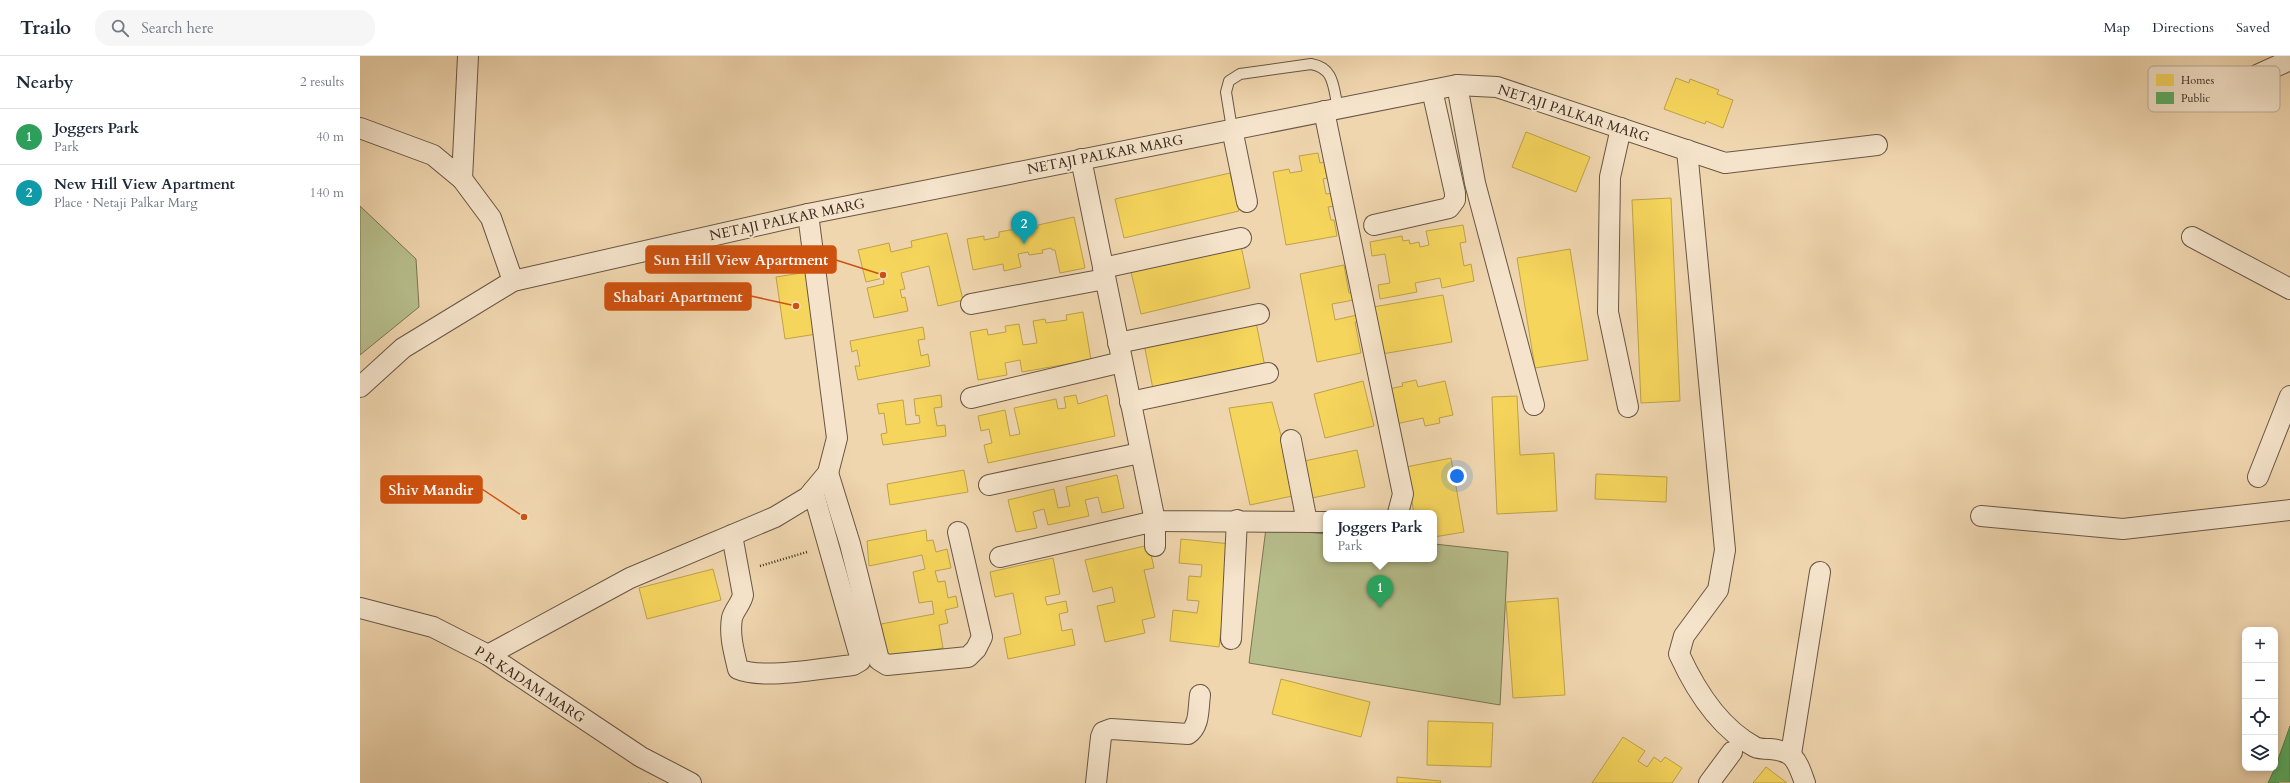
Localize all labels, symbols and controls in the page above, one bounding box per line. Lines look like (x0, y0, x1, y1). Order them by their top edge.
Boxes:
search box (95, 10, 375, 46)
text: Trailo (20, 15, 71, 41)
icon: search (109, 17, 131, 39)
text: Search here (141, 18, 214, 38)
text: Map (2104, 18, 2130, 37)
text: Directions (2152, 18, 2214, 37)
text: Saved (2236, 18, 2270, 37)
legend (2148, 66, 2280, 112)
text: Nearby (16, 71, 73, 94)
text: 2 results (300, 73, 344, 91)
text: Homes (2181, 73, 2214, 88)
street label: NETAJI PALKAR MARG (1496, 80, 1652, 147)
text: Public (2181, 91, 2210, 106)
text: Joggers Park (54, 118, 139, 138)
text: 1 (26, 128, 32, 146)
text: 40 m (316, 128, 344, 146)
street label: NETAJI PALKAR MARG (1025, 130, 1185, 179)
text: Park (54, 138, 79, 156)
text: New Hill View Apartment (54, 174, 235, 194)
text: 2 (26, 184, 32, 202)
text: 140 m (310, 184, 344, 202)
text: Place · Netaji Palkar Marg (54, 194, 198, 212)
street label: NETAJI PALKAR MARG (708, 194, 867, 245)
pin: 2 (1011, 211, 1037, 244)
callout: Sun Hill View Apartment (646, 246, 836, 273)
text: Sun Hill View Apartment (654, 250, 829, 270)
callout: Shabari Apartment (605, 283, 751, 310)
text: Shabari Apartment (613, 287, 743, 307)
your location (1447, 466, 1467, 486)
callout: Shiv Mandir (381, 476, 482, 503)
text: Shiv Mandir (389, 480, 474, 500)
popup (1323, 510, 1437, 562)
text: Joggers Park (1337, 517, 1423, 537)
text: Park (1337, 537, 1362, 555)
pin: 1 (1367, 575, 1393, 608)
map controls (2242, 627, 2278, 771)
button: + (2242, 627, 2278, 663)
street label: P R KADAM MARG (471, 642, 589, 727)
button: − (2242, 663, 2278, 699)
button: locate (2242, 699, 2278, 735)
button: layers (2242, 735, 2278, 771)

